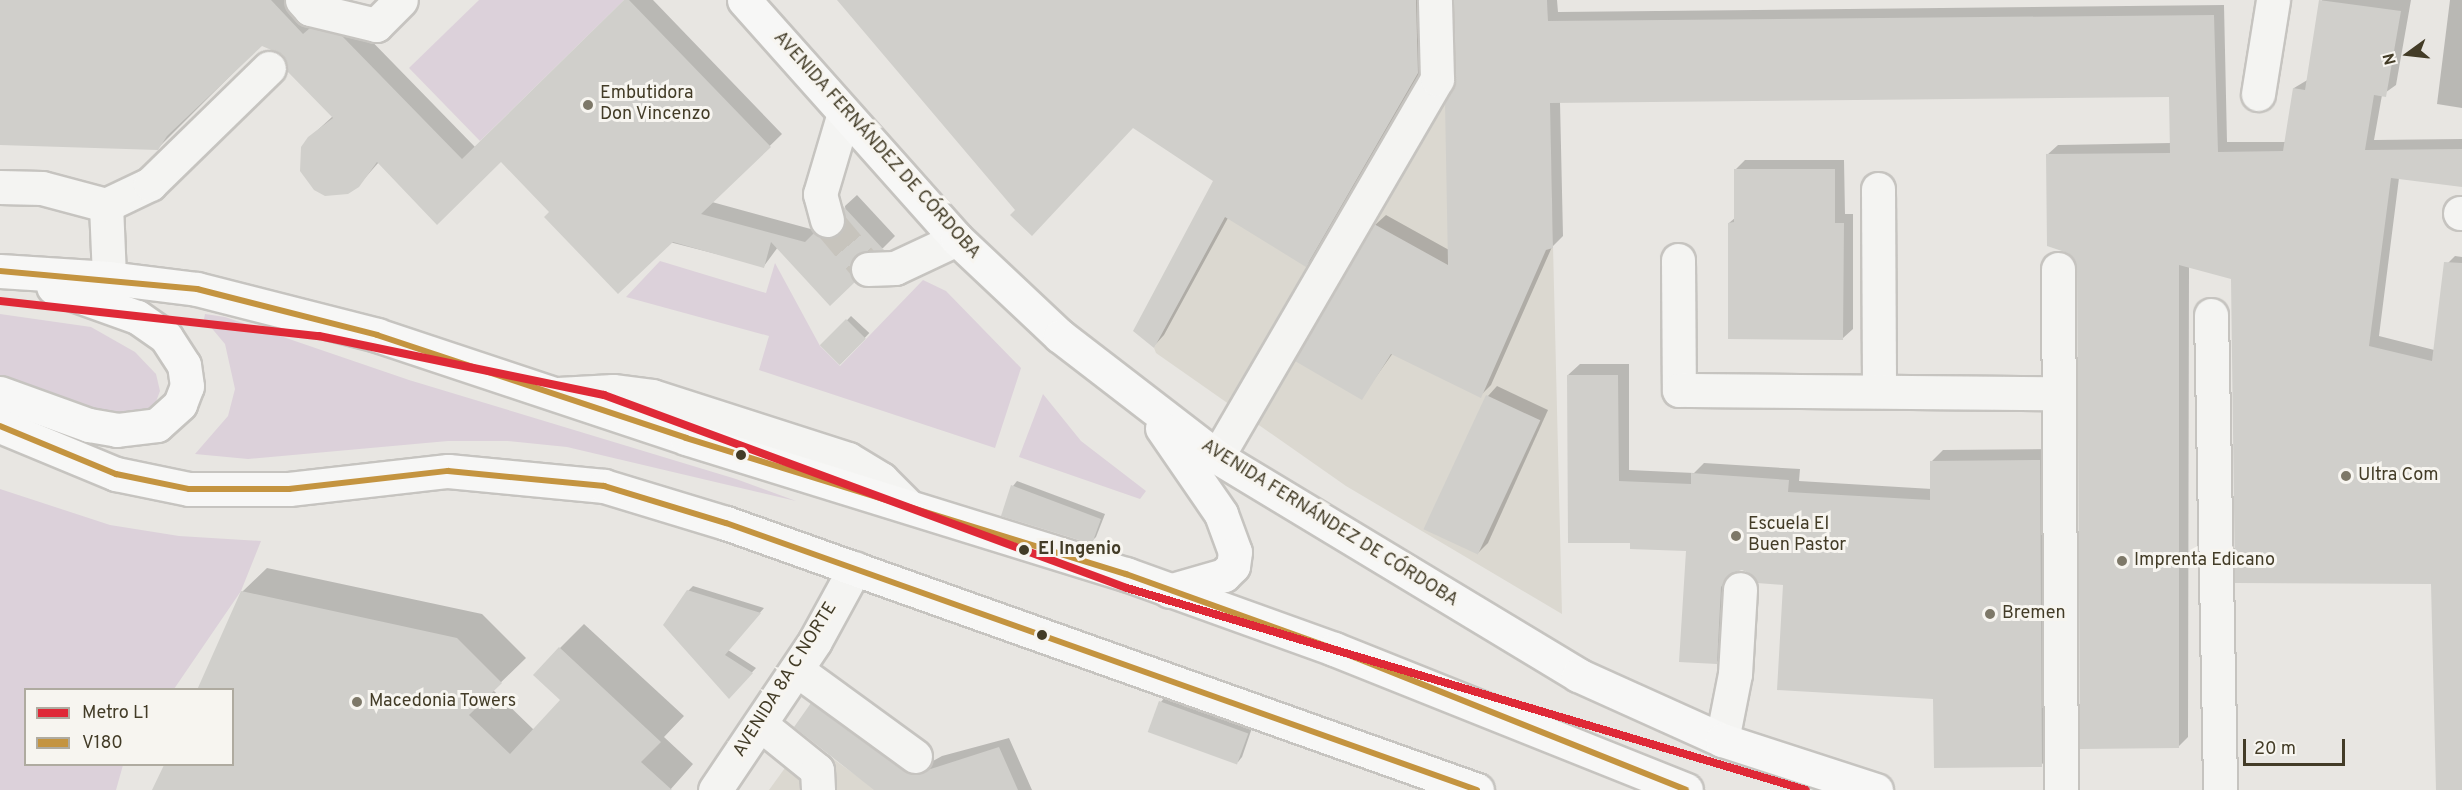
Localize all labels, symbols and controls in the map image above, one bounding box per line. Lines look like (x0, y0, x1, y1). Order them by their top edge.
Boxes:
north arrow (2378, 24, 2438, 84)
street label: AVENIDA FERNÁNDEZ DE CÓRDOBA (768, 28, 984, 264)
text: N (2379, 51, 2402, 67)
place label: Embutidora Don Vincenzo (600, 84, 711, 127)
marker: Embutidora Don Vincenzo (581, 98, 595, 112)
street label: AVENIDA FERNÁNDEZ DE CÓRDOBA (1196, 436, 1462, 612)
unlabelled marker (735, 449, 747, 461)
place label: Ultra Com (2358, 465, 2438, 487)
marker: Ultra Com (2339, 469, 2353, 483)
place label: Escuela El Buen Pastor (1748, 515, 1846, 558)
marker: Escuela El Buen Pastor (1729, 529, 1743, 543)
place label: El Ingenio (1038, 539, 1121, 561)
marker: El Ingenio (1015, 541, 1033, 559)
place label: Imprenta Edicano (2134, 550, 2275, 572)
marker: Imprenta Edicano (2115, 554, 2129, 568)
street label: AVENIDA 8A C NORTE (729, 598, 843, 762)
place label: Bremen (2002, 603, 2066, 625)
marker: Bremen (1983, 607, 1997, 621)
unlabelled marker (1036, 629, 1048, 641)
legend (24, 688, 234, 766)
place label: Macedonia Towers (369, 691, 517, 713)
marker: Macedonia Towers (350, 695, 364, 709)
text: Metro L1 (82, 702, 150, 725)
scale bar (2246, 727, 2348, 765)
text: V180 (82, 732, 123, 755)
text: 20 m (2254, 738, 2296, 761)

